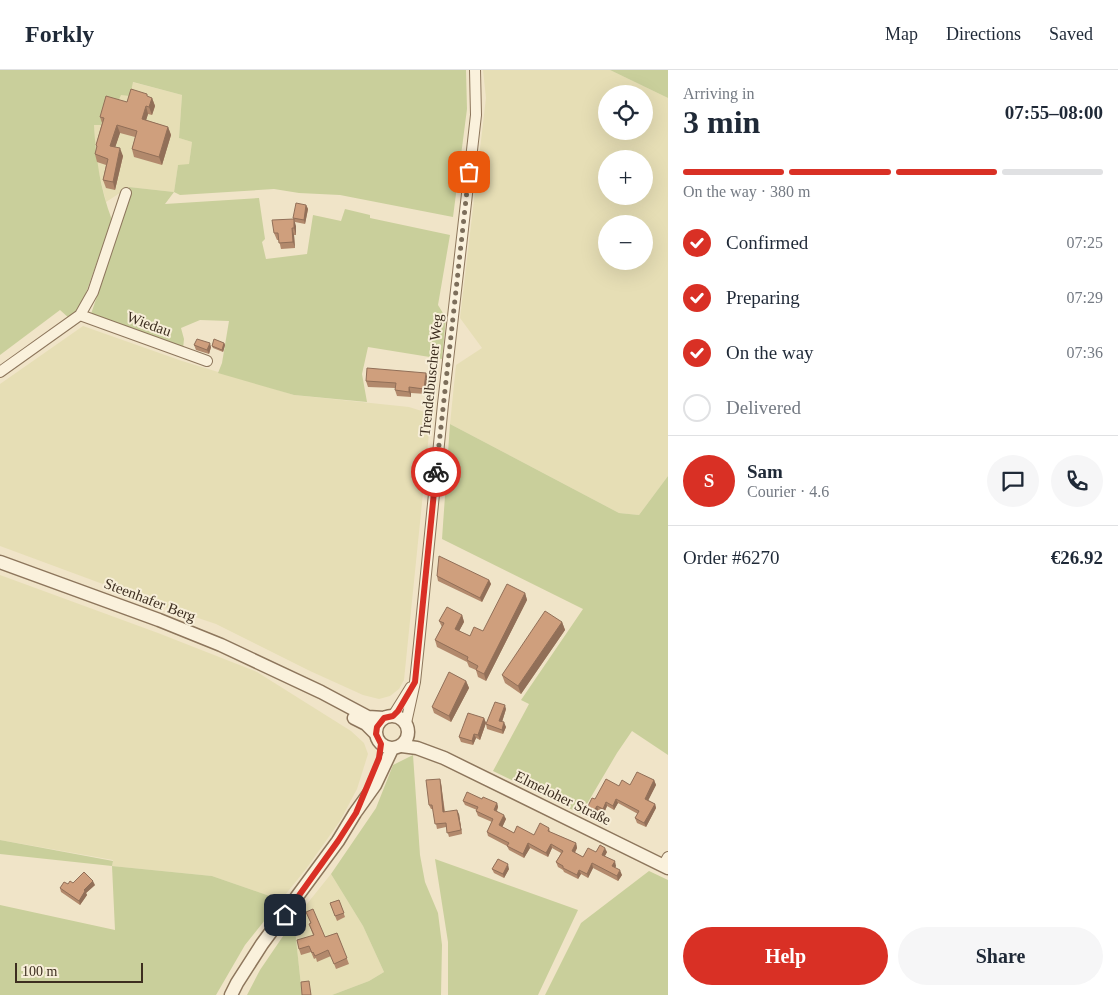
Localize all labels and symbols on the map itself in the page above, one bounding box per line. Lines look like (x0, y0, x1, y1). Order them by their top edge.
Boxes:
pin (448, 151, 490, 193)
street label: Wiedau (125, 309, 174, 340)
street label: Trendelbuscher Weg (417, 312, 445, 437)
courier (411, 447, 461, 497)
street label: Steenhafer Berg (102, 575, 198, 625)
street label: Elmeloher Straße (513, 768, 614, 828)
pin (264, 894, 306, 936)
scale bar (15, 960, 142, 983)

